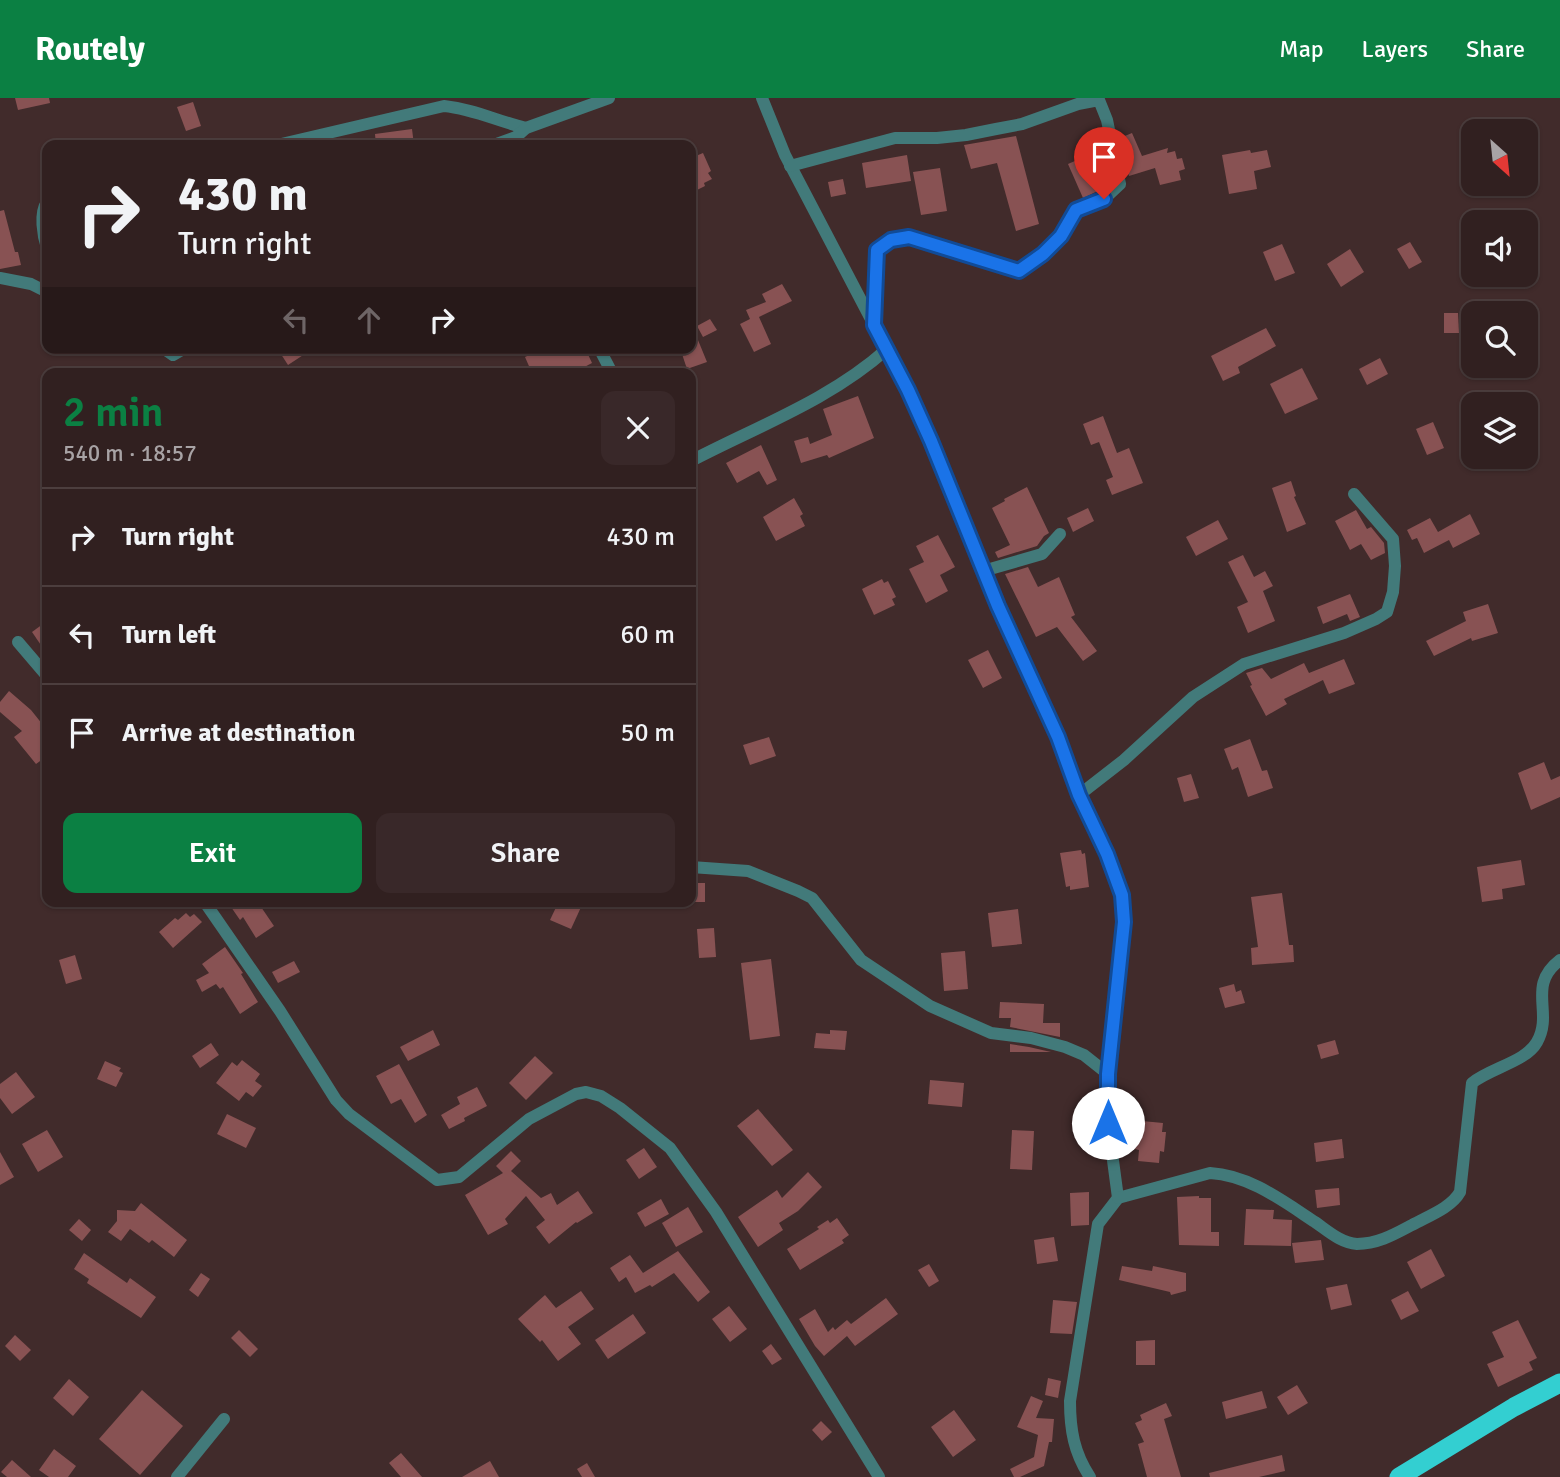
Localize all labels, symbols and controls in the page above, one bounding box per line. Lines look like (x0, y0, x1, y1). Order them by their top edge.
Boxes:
text: Routely (35, 29, 145, 70)
text: Map (1279, 34, 1324, 64)
text: Layers (1362, 34, 1428, 64)
text: Share (1466, 34, 1525, 64)
north arrow (1461, 119, 1538, 196)
map controls (1461, 119, 1538, 469)
pin (1074, 127, 1134, 199)
icon: arrive (1085, 138, 1123, 176)
text: 430 m (178, 164, 308, 224)
icon: right (63, 168, 154, 259)
button: sound (1461, 210, 1538, 287)
text: Turn right (178, 224, 311, 263)
icon: left (277, 301, 315, 339)
icon: ahead (350, 301, 388, 339)
icon: right (423, 301, 461, 339)
button: search (1461, 301, 1538, 378)
text: 2 min (63, 387, 164, 438)
button: close (601, 391, 675, 465)
button: layers (1461, 392, 1538, 469)
text: 540 m · 18:57 (63, 439, 197, 468)
icon: right (63, 518, 101, 556)
text: Turn right (122, 521, 234, 553)
text: 430 m (606, 521, 675, 553)
icon: left (63, 616, 101, 654)
text: Turn left (122, 619, 216, 651)
text: 60 m (620, 619, 675, 651)
icon: arrive (63, 714, 101, 752)
text: Arrive at destination (122, 717, 355, 749)
text: 50 m (620, 717, 675, 749)
button: Exit (63, 813, 362, 893)
button: Share (376, 813, 675, 893)
position arrow (1071, 1086, 1145, 1160)

